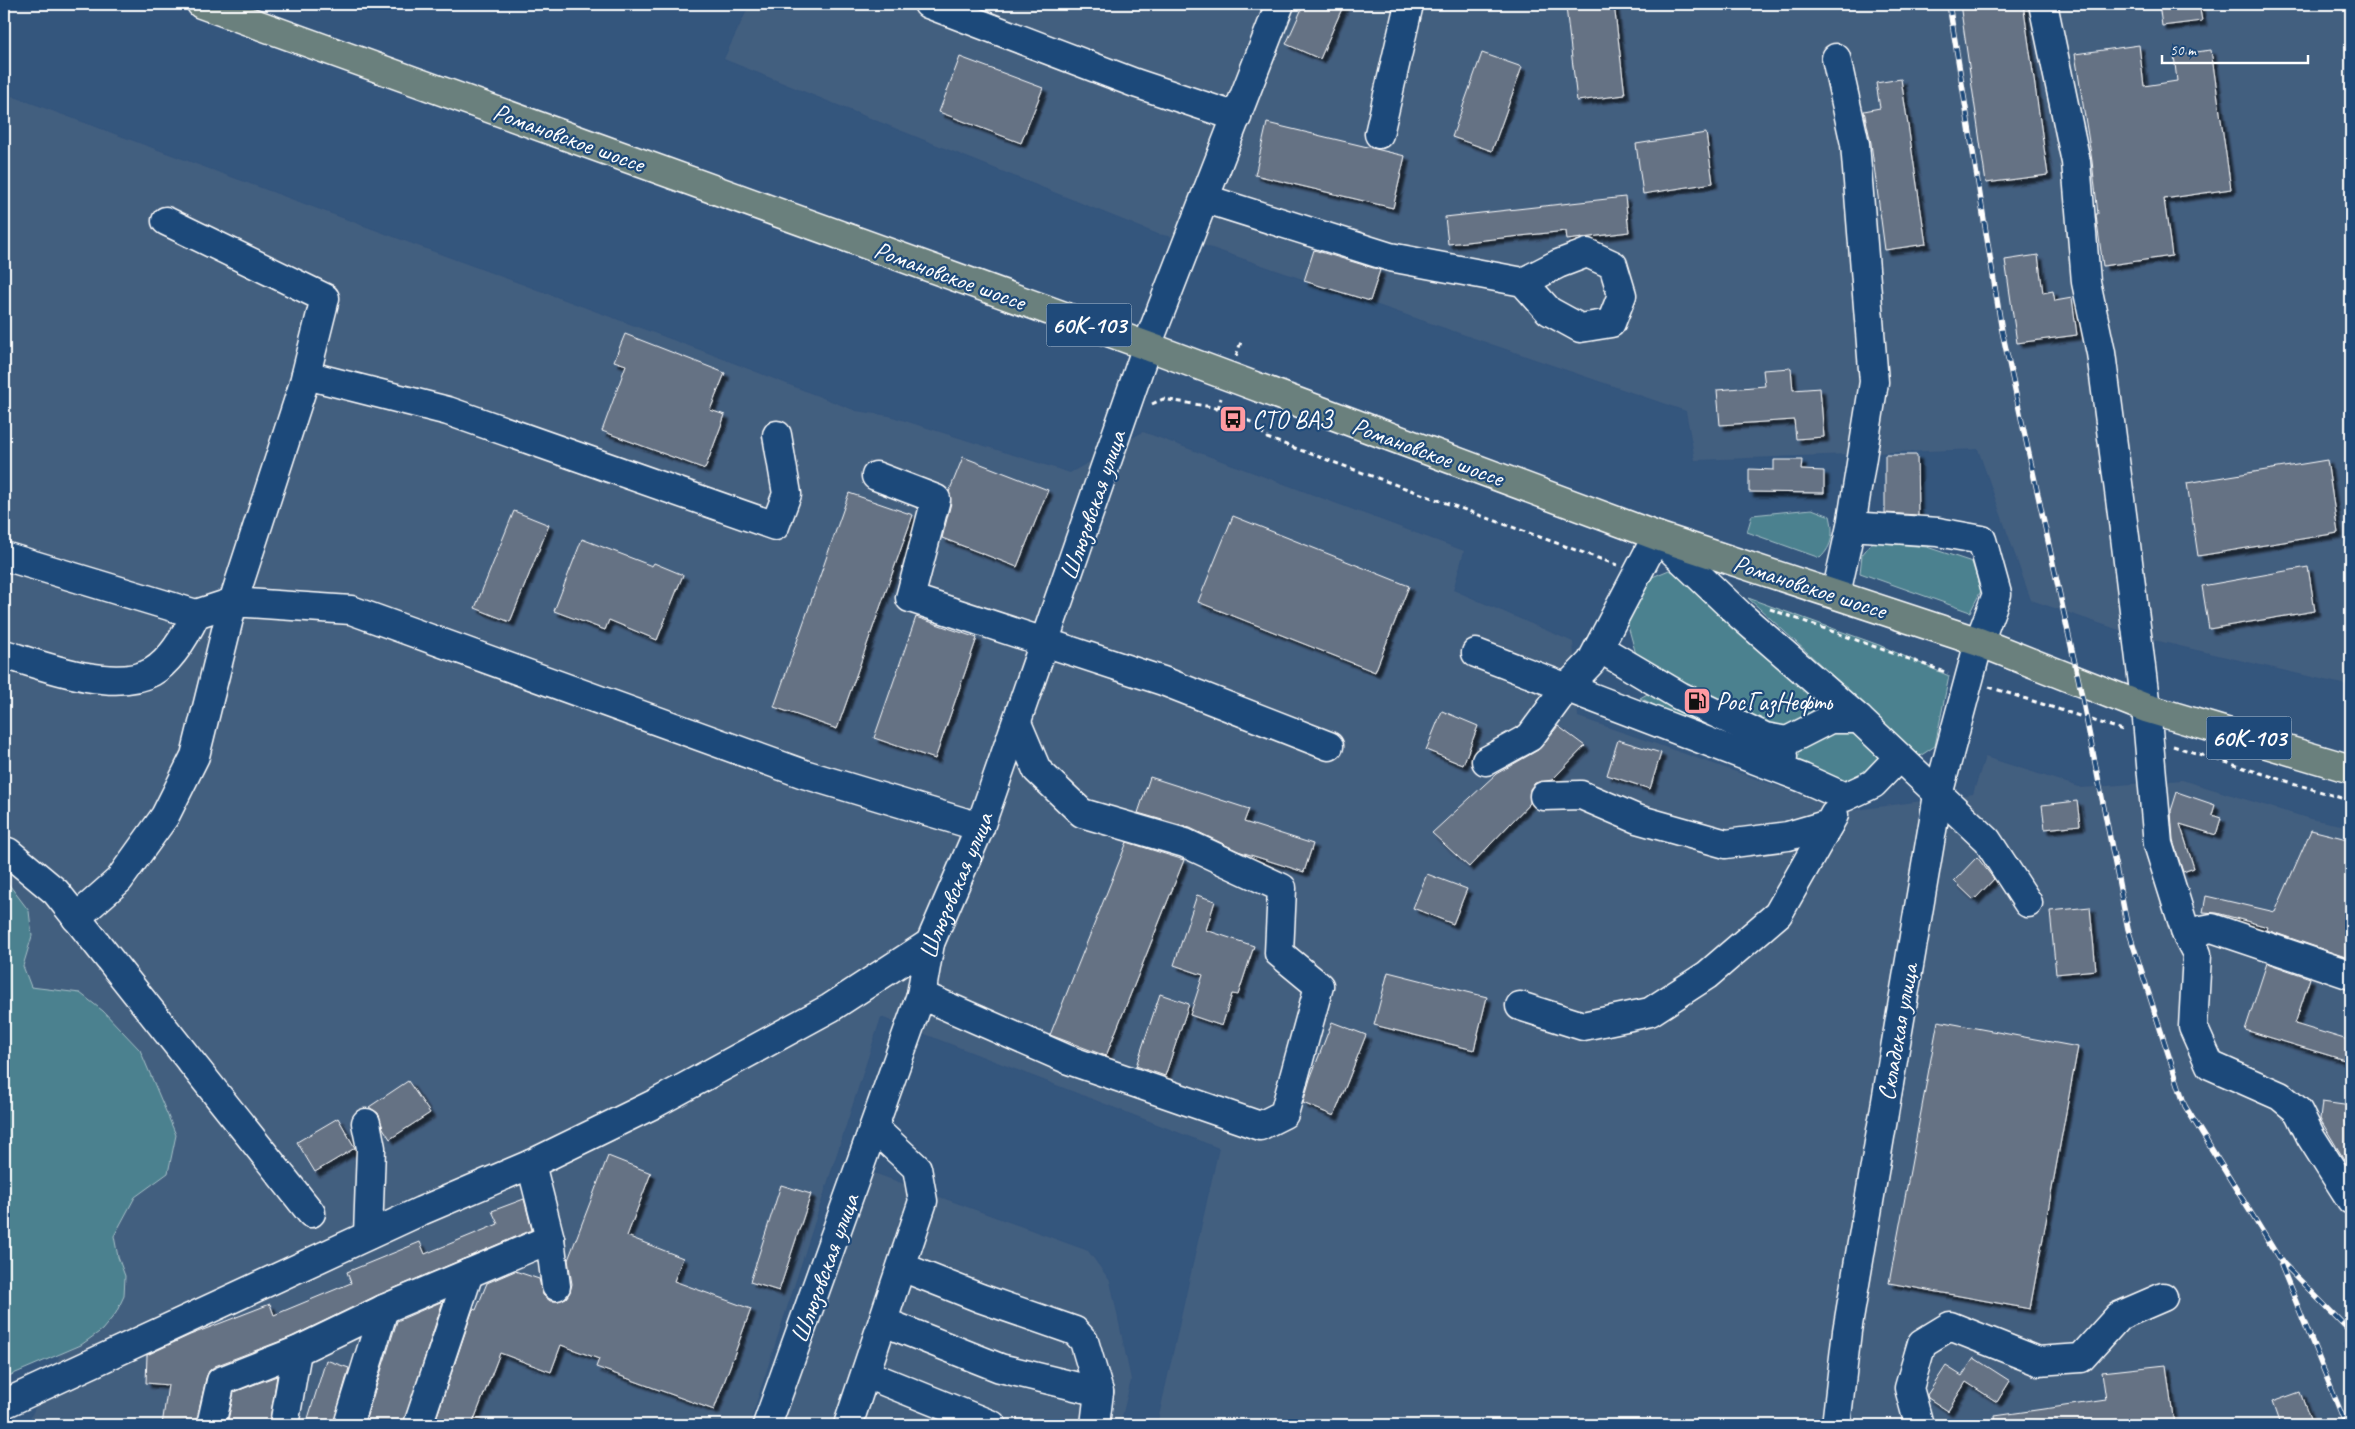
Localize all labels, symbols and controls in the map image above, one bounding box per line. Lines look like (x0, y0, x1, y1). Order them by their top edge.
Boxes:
scale bar (2162, 32, 2309, 64)
text: 50 m (2170, 41, 2197, 60)
street label: Романовское шоссе (489, 96, 650, 181)
street label: Романовское шоссе (870, 234, 1031, 319)
road number: 60К-103 (1046, 304, 1132, 346)
bus stop icon: СТО ВАЗ (1218, 404, 1248, 434)
place label: СТО ВАЗ (1252, 404, 1335, 436)
street label: Романовское шоссе (1348, 410, 1509, 495)
street label: Шлюзовская улица (1052, 424, 1134, 584)
street label: Романовское шоссе (1729, 547, 1892, 627)
fuel station icon: РосГазНефть (1682, 686, 1712, 716)
place label: РосГазНефть (1716, 686, 1834, 718)
road number: 60К-103 (2206, 716, 2292, 760)
street label: Шлюзовская улица (913, 807, 1001, 961)
street label: Складская улица (1870, 958, 1926, 1103)
street label: Шлюзовская улица (783, 1188, 867, 1347)

